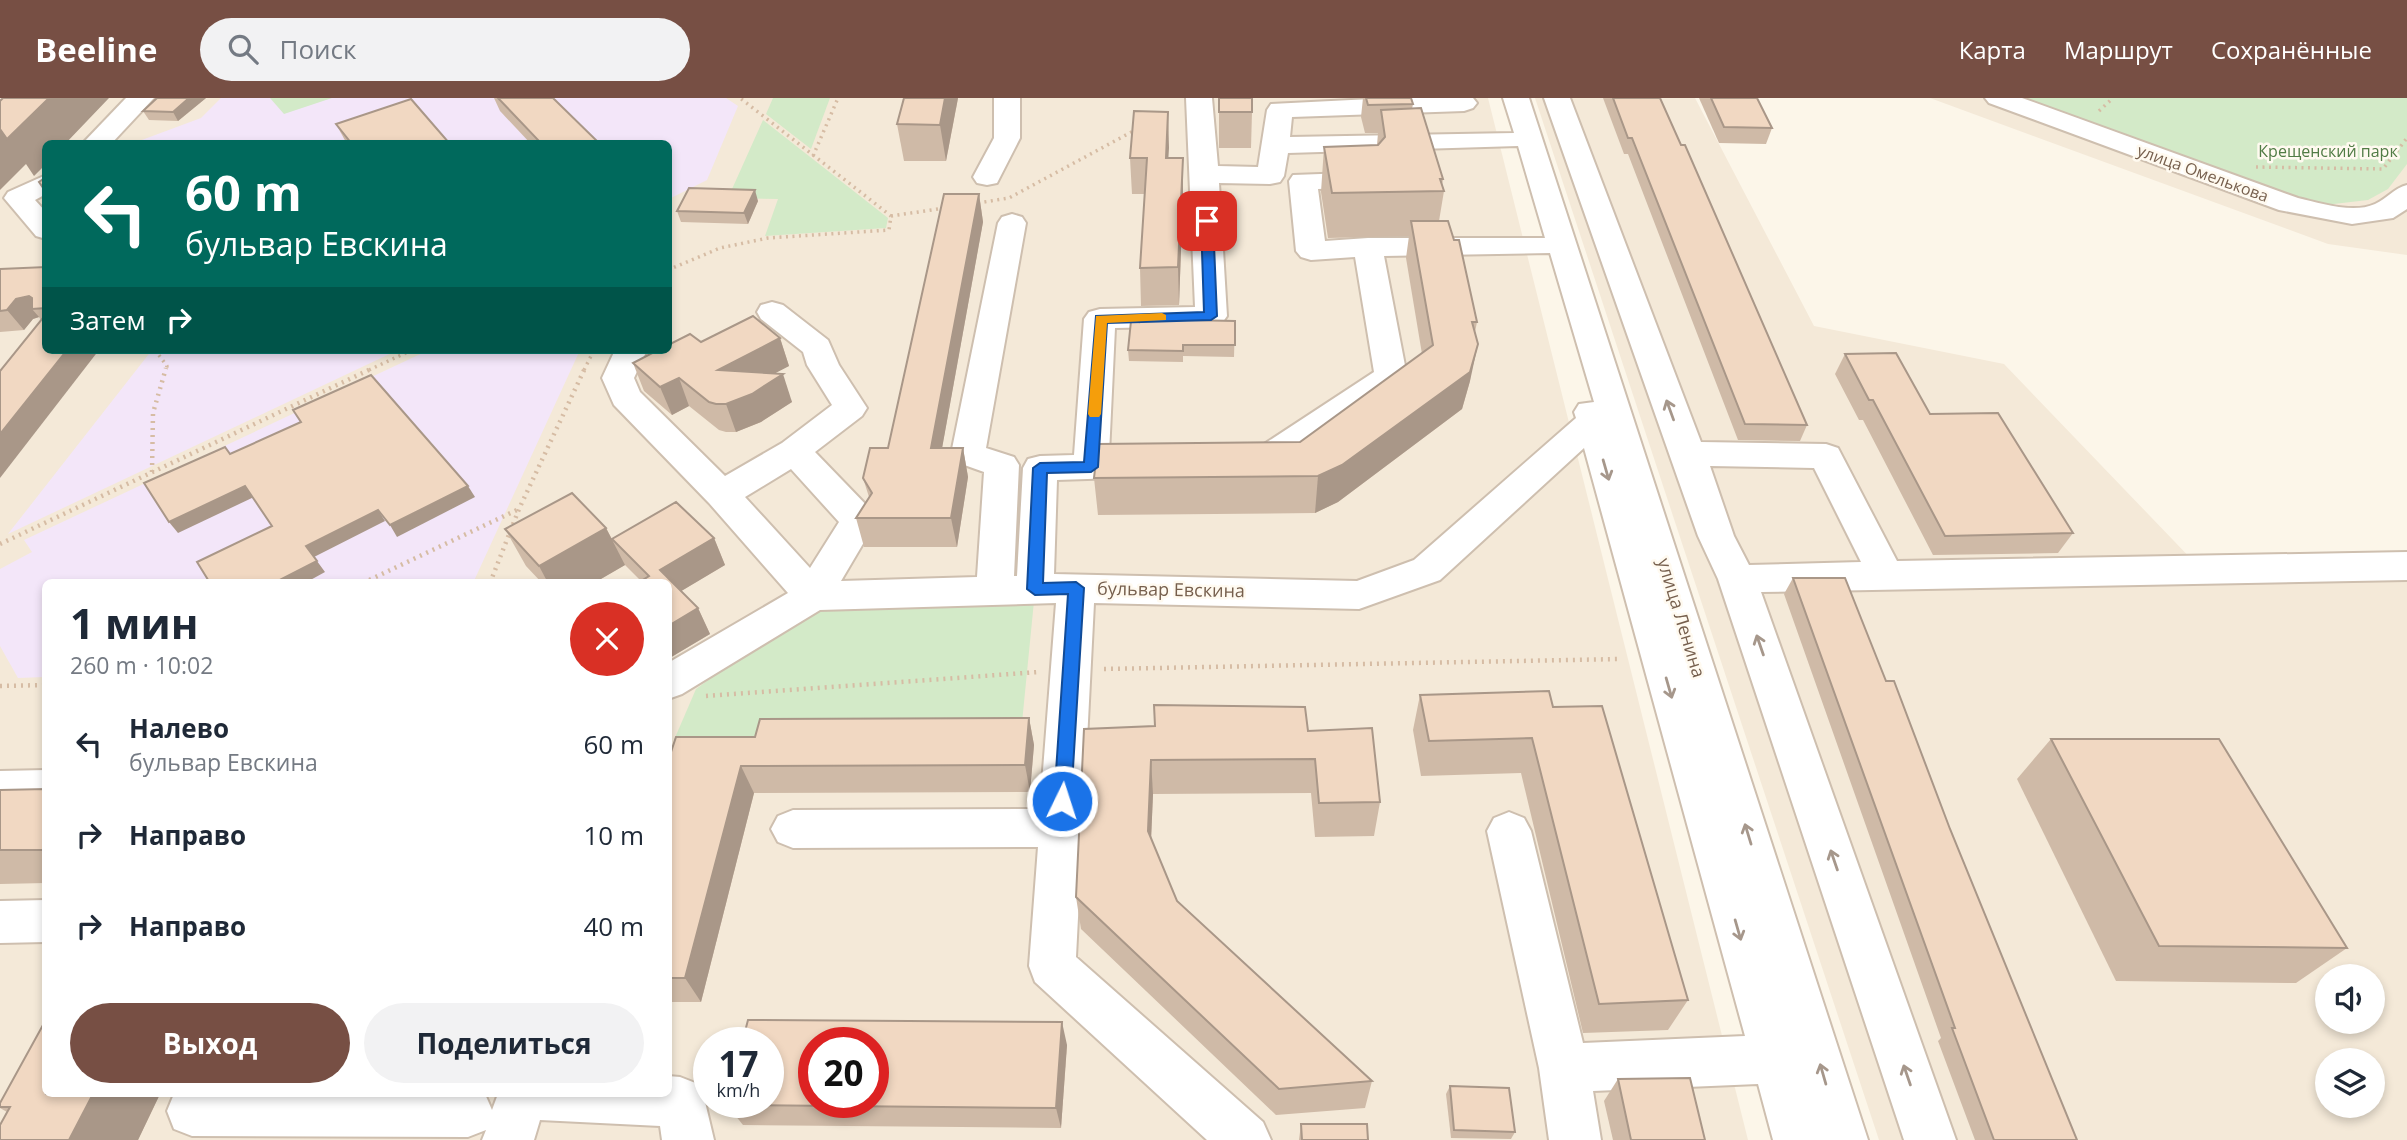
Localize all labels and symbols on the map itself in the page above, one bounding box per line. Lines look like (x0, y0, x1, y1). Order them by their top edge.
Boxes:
street label: улица Омелькова (2134, 139, 2272, 207)
park label: Крещенский парк (2258, 140, 2398, 162)
pin (1177, 191, 1237, 251)
one-way arrow (1663, 399, 1676, 421)
one-way arrow (1600, 458, 1613, 480)
street label: улица Ленина (1652, 555, 1712, 680)
street label: бульвар Евскина (1097, 576, 1245, 602)
one-way arrow (1753, 634, 1766, 656)
one-way arrow (1663, 677, 1676, 699)
position arrow (1025, 764, 1099, 838)
one-way arrow (1741, 823, 1754, 845)
one-way arrow (1827, 850, 1839, 872)
one-way arrow (1733, 919, 1746, 941)
speed limit sign: 20 (798, 1027, 889, 1118)
one-way arrow (1816, 1064, 1829, 1086)
one-way arrow (1900, 1065, 1912, 1087)

